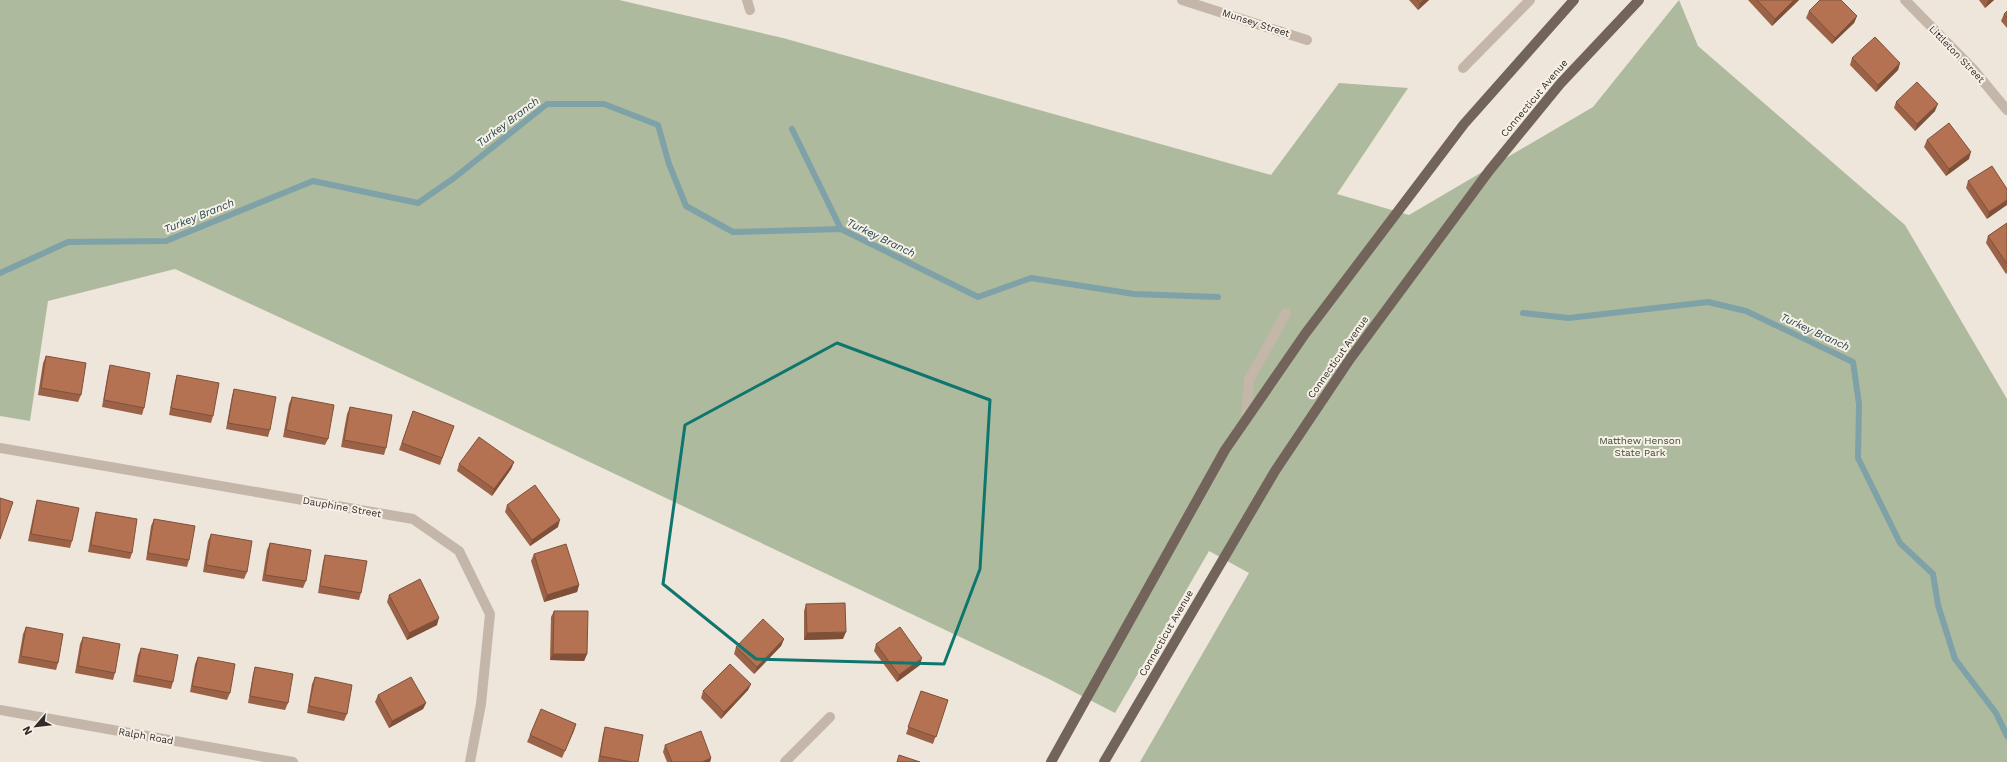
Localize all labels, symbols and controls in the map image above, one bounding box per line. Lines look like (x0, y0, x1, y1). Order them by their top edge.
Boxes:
street label: Munsey Street (1221, 7, 1292, 39)
street label: Littleton Street (1927, 23, 1988, 85)
street label: Connecticut Avenue (1498, 57, 1570, 139)
water label: Turkey Branch (474, 94, 542, 150)
water label: Turkey Branch (162, 196, 236, 236)
water label: Turkey Branch (845, 216, 917, 260)
water label: Turkey Branch (1779, 310, 1851, 354)
street label: Connecticut Avenue (1305, 314, 1371, 400)
park label: Matthew Henson State Park (1599, 435, 1681, 458)
street label: Dauphine Street (302, 495, 383, 519)
street label: Connecticut Avenue (1137, 588, 1195, 678)
north arrow (16, 706, 56, 746)
text: N (20, 724, 35, 737)
street label: Ralph Road (118, 726, 174, 746)

